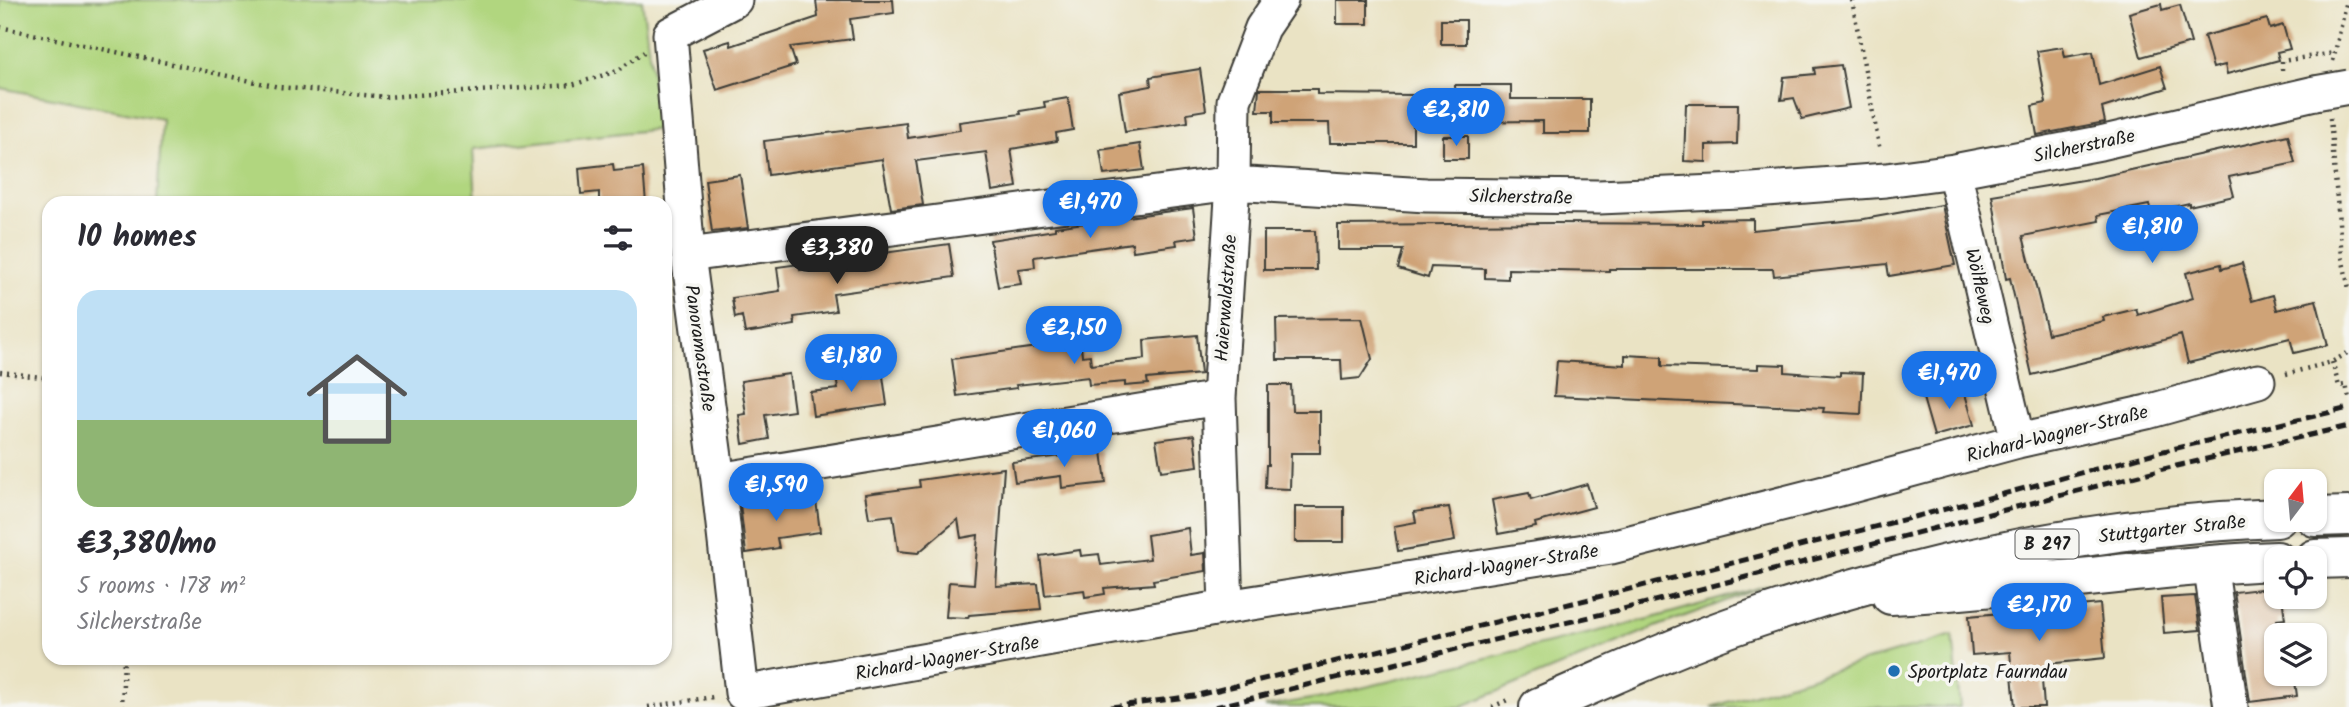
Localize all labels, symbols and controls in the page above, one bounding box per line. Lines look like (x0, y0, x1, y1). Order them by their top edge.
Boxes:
pin: €2,810 (1399, 88, 1513, 148)
text: €2,810 (1423, 93, 1489, 129)
street label: Silcherstraße (2031, 121, 2138, 172)
pin: €1,470 (1033, 180, 1147, 240)
street label: Silcherstraße (1469, 182, 1573, 214)
text: €1,470 (1059, 185, 1121, 221)
pin: €1,810 (2095, 205, 2209, 265)
text: €1,810 (2122, 210, 2182, 246)
text: 10 homes (77, 214, 197, 262)
icon: filters (599, 219, 637, 257)
pin: €3,380 (780, 226, 894, 286)
text: €3,380 (801, 231, 873, 267)
street label: Haierwaldstraße (1208, 233, 1246, 363)
street label: Wölfleweg (1956, 245, 2002, 328)
street label: Panoramastraße (675, 283, 723, 414)
pin: €2,150 (1017, 306, 1131, 366)
text: €2,150 (1042, 311, 1106, 347)
pin: €1,180 (794, 334, 908, 394)
icon: home (294, 336, 420, 462)
text: €1,180 (821, 339, 881, 375)
pin: €1,470 (1892, 352, 2006, 411)
text: €1,470 (1918, 356, 1980, 392)
street label: Richard-Wagner-Straße (1963, 398, 2152, 472)
pin: €1,060 (1007, 410, 1121, 469)
text: €1,060 (1032, 414, 1096, 450)
pin: €1,590 (719, 463, 833, 523)
text: €1,590 (745, 468, 807, 504)
north arrow (2264, 469, 2328, 532)
map controls (2264, 469, 2327, 686)
street label: Stuttgarter Straße (2097, 507, 2248, 553)
text: €3,380/mo (77, 521, 217, 569)
road number: B 297 (2016, 530, 2078, 558)
street label: Richard-Wagner-Straße (1412, 537, 1601, 595)
button: locate (2264, 546, 2327, 609)
text: 5 rooms · 178 m² (77, 569, 245, 605)
pin: €2,170 (1982, 584, 2096, 643)
text: €2,170 (2007, 588, 2071, 624)
text: Silcherstraße (77, 605, 202, 641)
button: layers (2264, 623, 2327, 686)
street label: Richard-Wagner-Straße (853, 628, 1042, 690)
place label: Sportplatz Faurndau (1908, 658, 2067, 688)
marker: Sportplatz Faurndau (1886, 663, 1902, 679)

